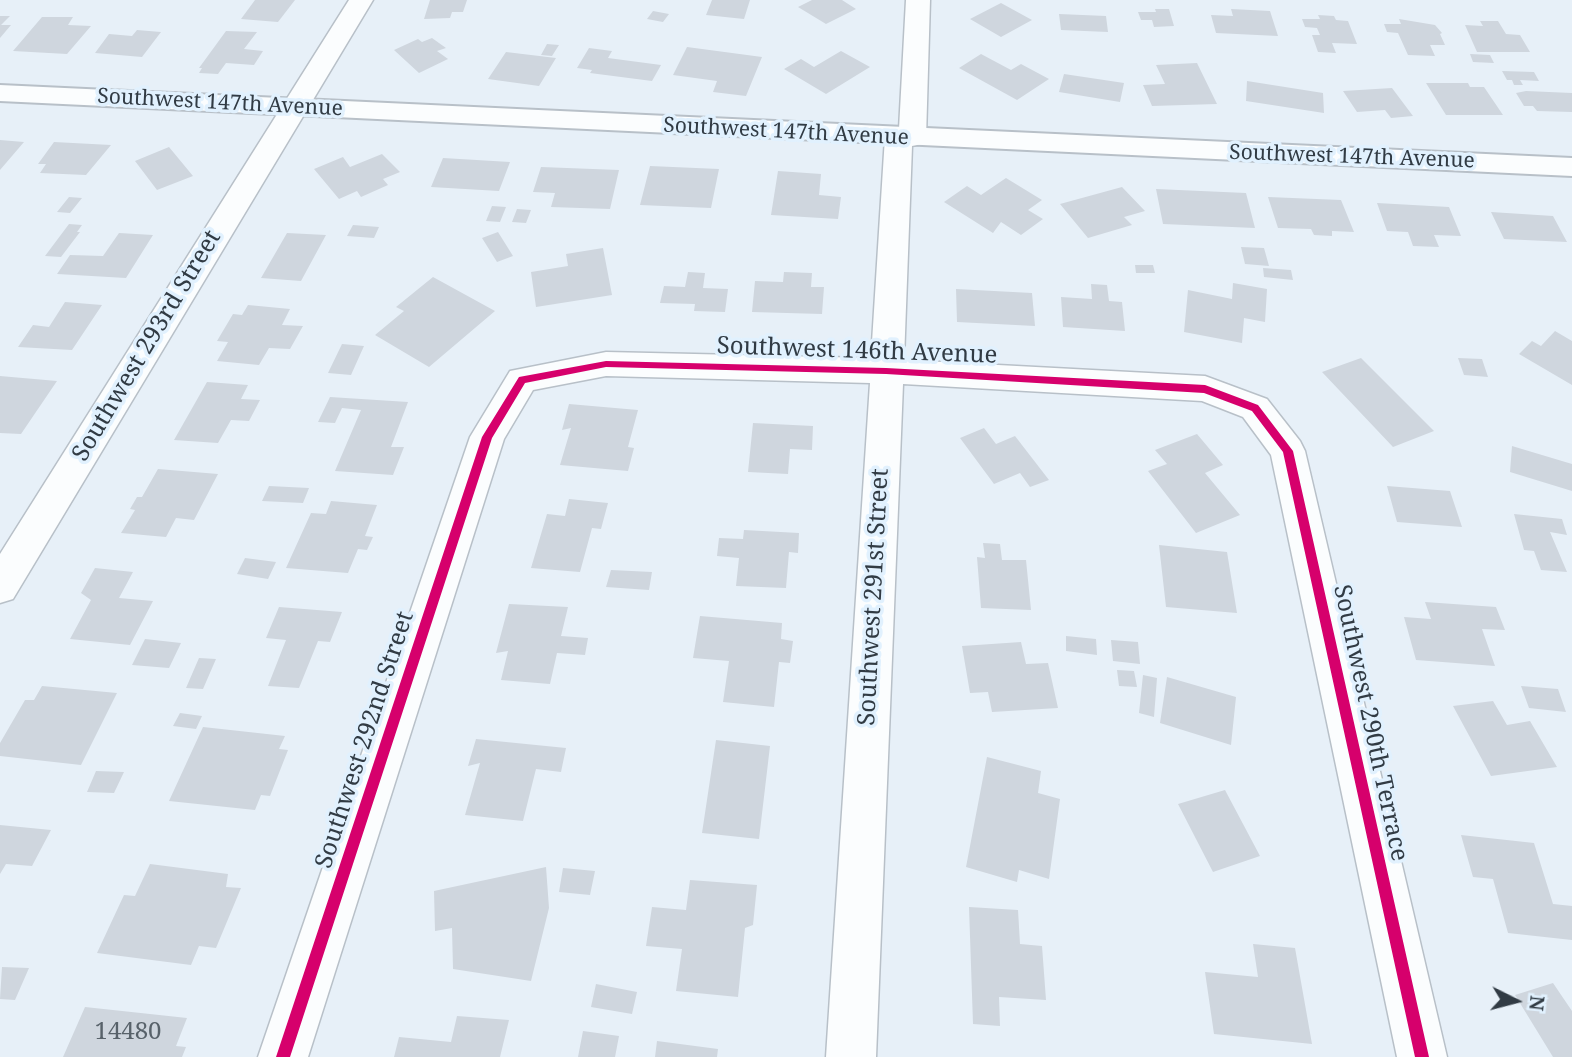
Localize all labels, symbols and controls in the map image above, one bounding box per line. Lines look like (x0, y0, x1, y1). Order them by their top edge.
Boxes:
street label: Southwest 147th Avenue (97, 84, 343, 122)
street label: Southwest 147th Avenue (663, 113, 909, 151)
street label: Southwest 147th Avenue (1229, 140, 1475, 174)
street label: Southwest 293rd Street (67, 225, 227, 467)
street label: Southwest 146th Avenue (716, 332, 998, 370)
street label: Southwest 291st Street (853, 468, 895, 726)
street label: Southwest 290th Terrace (1327, 582, 1413, 864)
street label: Southwest 292nd Street (310, 608, 420, 872)
north arrow (1481, 966, 1551, 1036)
text: N (1523, 994, 1551, 1012)
house number: 14480 (94, 1018, 162, 1046)

